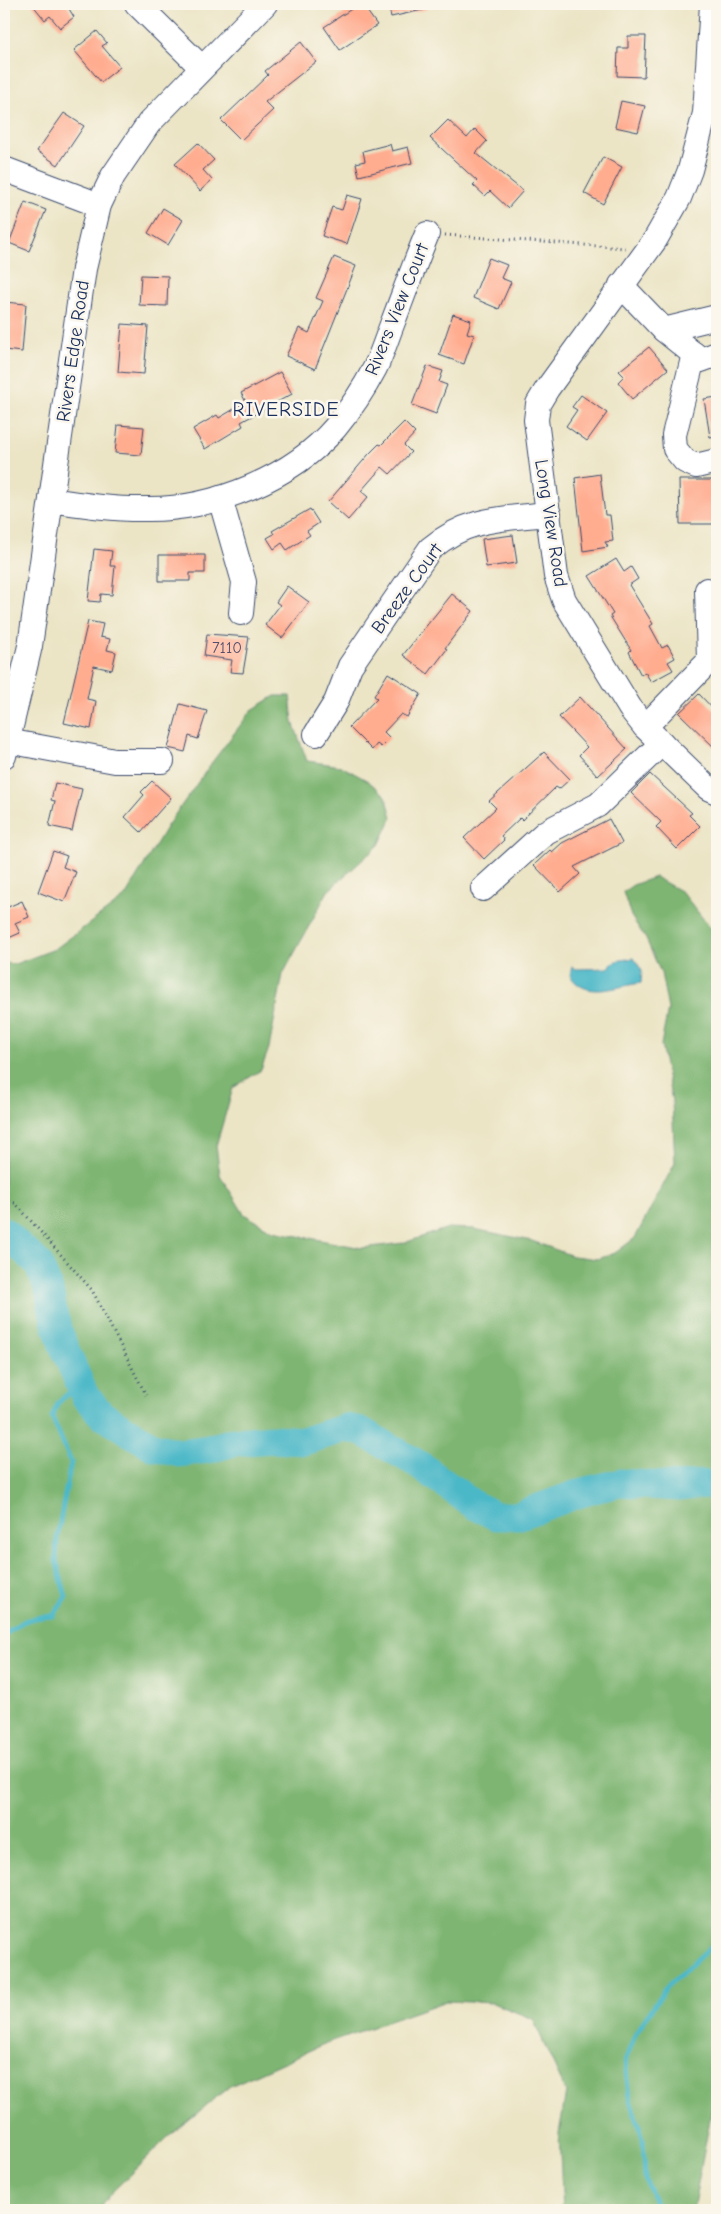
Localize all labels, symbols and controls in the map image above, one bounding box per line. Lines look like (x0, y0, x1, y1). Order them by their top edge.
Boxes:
street label: Rivers View Court (360, 240, 434, 379)
street label: Rivers Edge Road (52, 279, 94, 423)
district label: RIVERSIDE (233, 398, 339, 421)
street label: Long View Road (530, 458, 572, 589)
street label: Breeze Court (367, 539, 447, 638)
house number: 7110 (212, 639, 242, 657)

